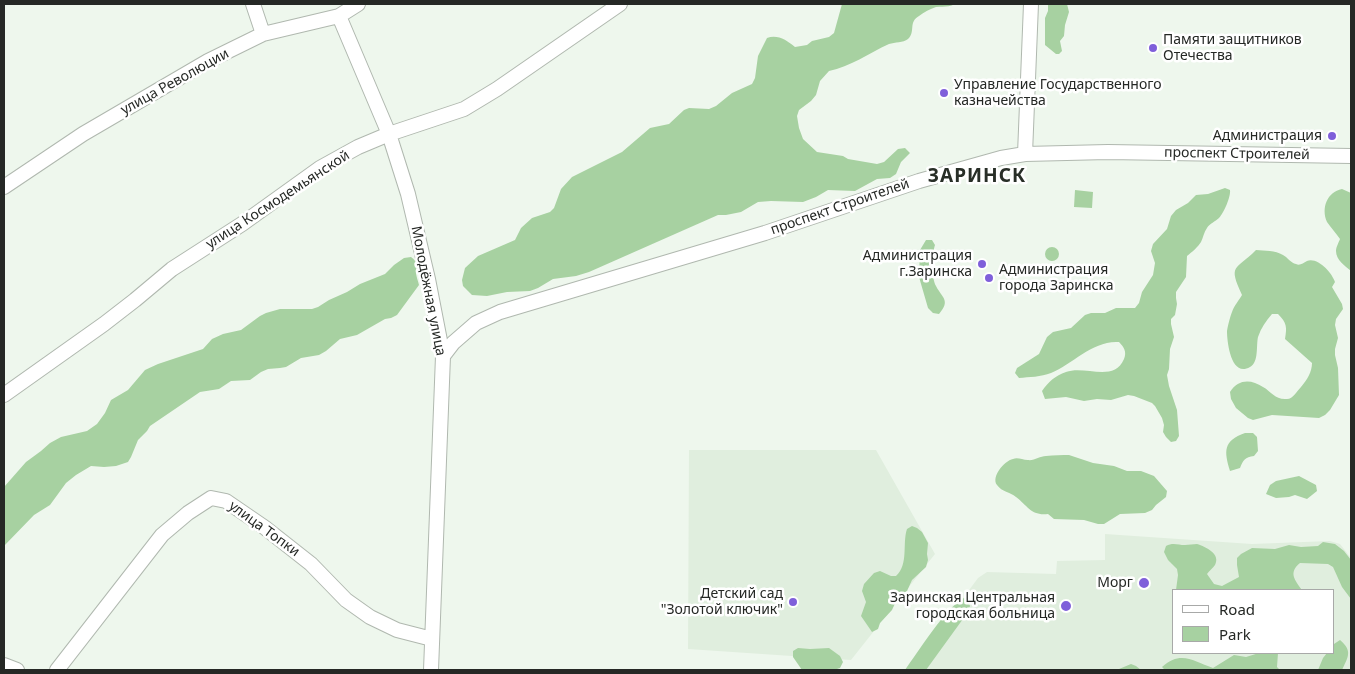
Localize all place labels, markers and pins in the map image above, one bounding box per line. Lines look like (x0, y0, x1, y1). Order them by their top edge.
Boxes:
place label: Памяти защитников Отечества (1163, 32, 1302, 64)
marker: Памяти защитников Отечества (1147, 42, 1159, 54)
place label: Управление Государственного казначейства (954, 77, 1162, 110)
marker: Управление Государственного казначейства (938, 87, 950, 99)
place label: Администрация (1213, 128, 1322, 144)
marker: Администрация (1326, 130, 1338, 142)
place label: Администрация г.Заринска (863, 248, 972, 280)
marker: Администрация г.Заринска (976, 258, 988, 270)
place label: Администрация города Заринска (999, 262, 1113, 294)
marker: Администрация города Заринска (983, 272, 995, 284)
place label: Морг (1097, 575, 1133, 591)
marker: Морг (1137, 576, 1151, 590)
place label: Детский сад "Золотой ключик" (661, 586, 783, 618)
place label: Заринская Центральная городская больница (890, 590, 1055, 622)
marker: Детский сад "Золотой ключик" (787, 596, 799, 608)
marker: Заринская Центральная городская больница (1059, 599, 1073, 613)

